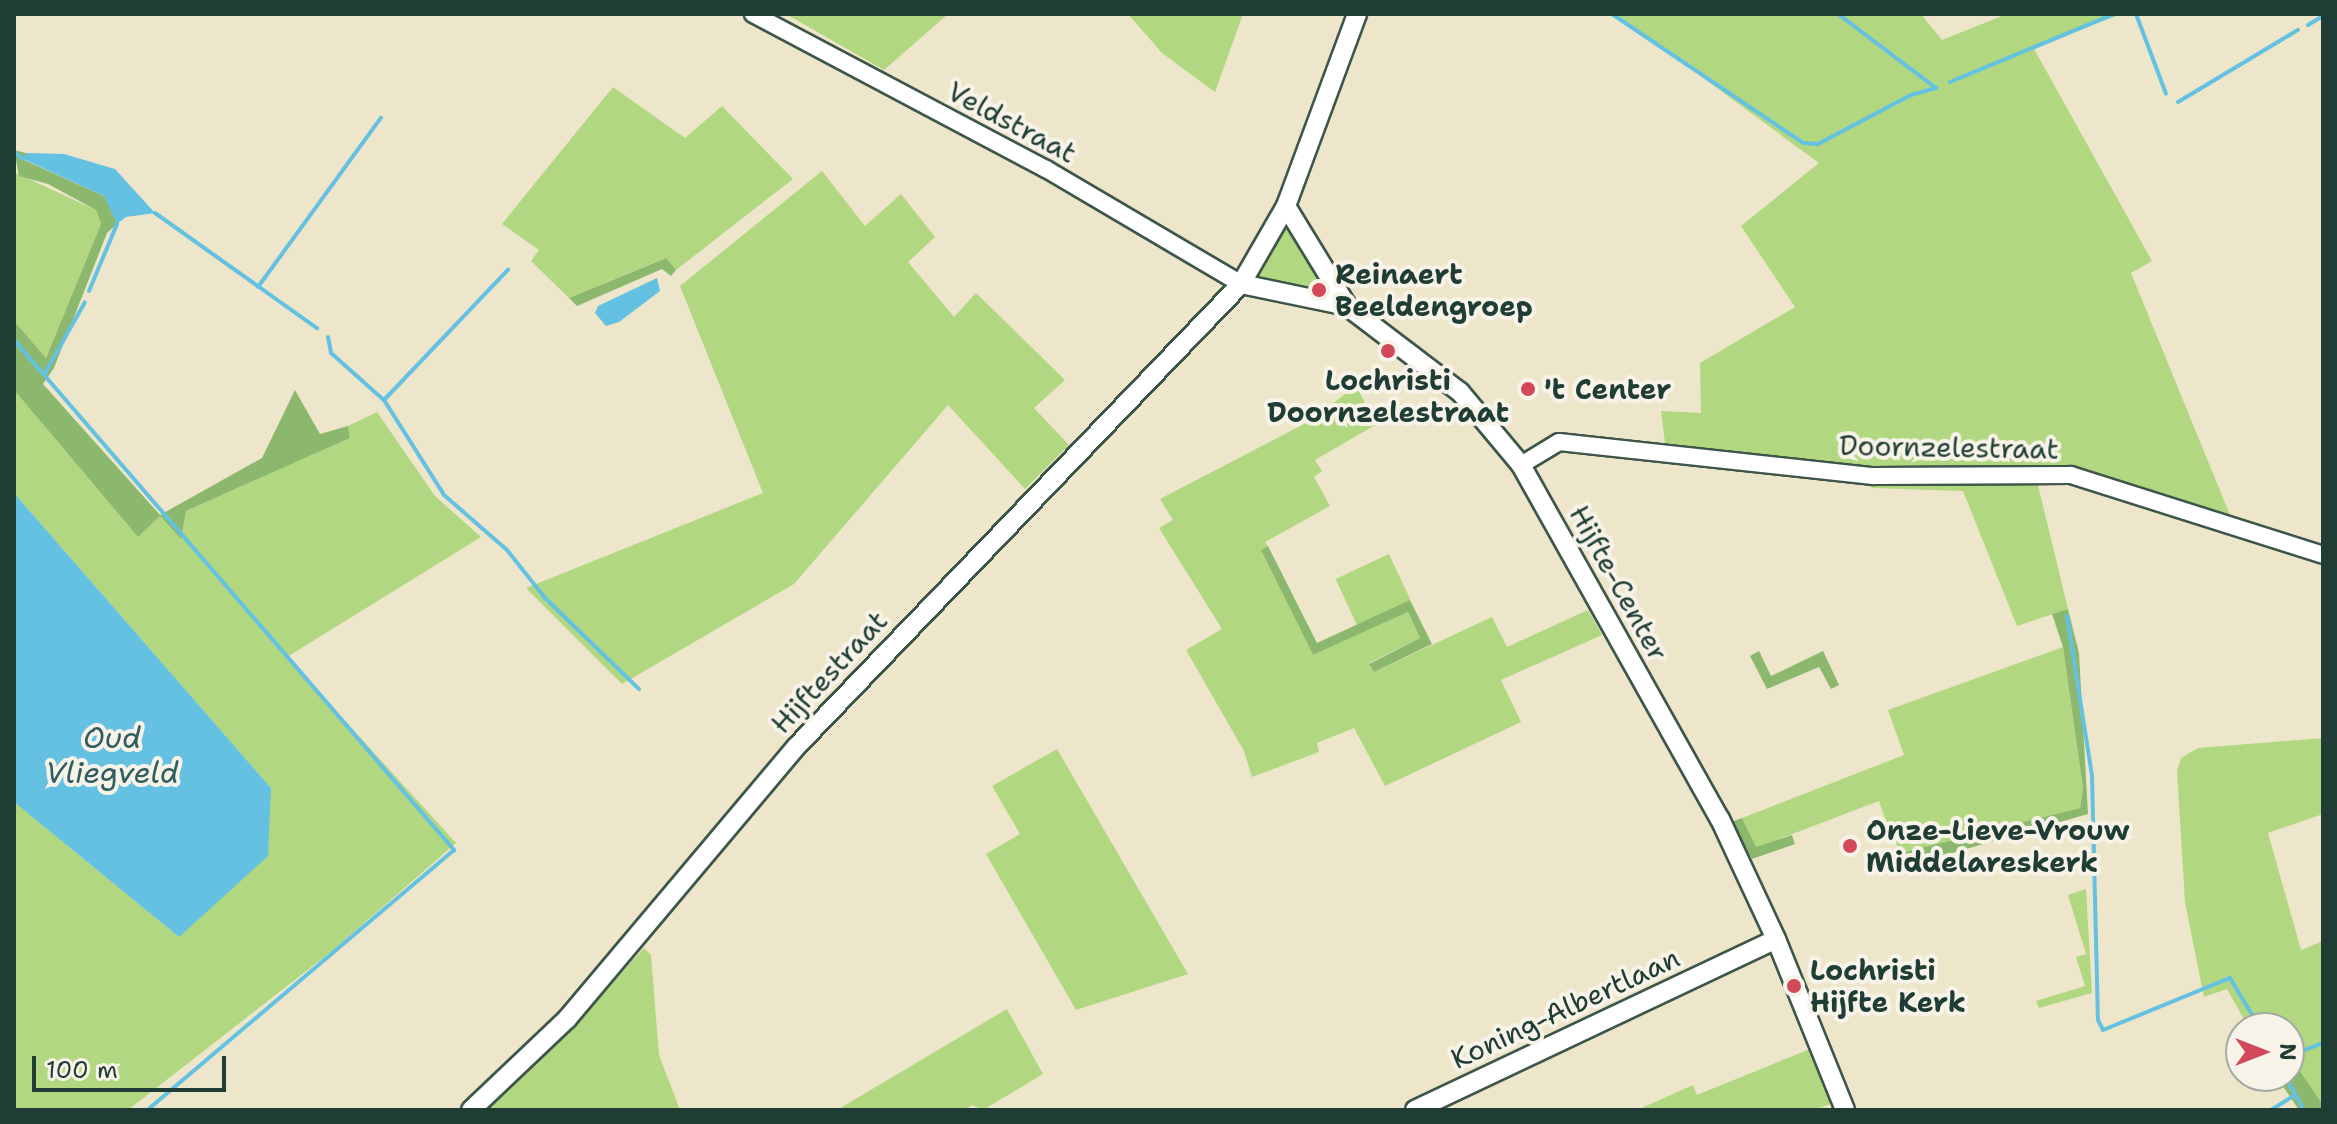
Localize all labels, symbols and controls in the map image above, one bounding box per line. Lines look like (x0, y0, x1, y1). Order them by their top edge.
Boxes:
street label: Veldstraat (942, 74, 1082, 170)
place label: Reinaert Beeldengroep (1335, 257, 1533, 323)
marker: Reinaert Beeldengroep (1310, 281, 1328, 299)
marker: Lochristi Doornzelestraat (1379, 342, 1397, 360)
place label: Lochristi Doornzelestraat (1267, 363, 1509, 429)
place label: 't Center (1544, 372, 1671, 406)
marker: 't Center (1519, 380, 1537, 398)
street label: Doornzelestraat (1839, 428, 2059, 466)
street label: Hijfte-Center (1562, 499, 1676, 667)
street label: Hijftestraat (764, 604, 894, 740)
water label: Oud Vliegveld (45, 720, 179, 790)
place label: Onze-Lieve-Vrouw Middelareskerk (1866, 813, 2129, 879)
marker: Onze-Lieve-Vrouw Middelareskerk (1841, 837, 1859, 855)
street label: Koning-Albertlaan (1445, 940, 1685, 1076)
place label: Lochristi Hijfte Kerk (1810, 953, 1966, 1019)
marker: Lochristi Hijfte Kerk (1785, 977, 1803, 995)
north arrow (2225, 1012, 2305, 1092)
scale bar (36, 1040, 230, 1090)
text: N (2273, 1043, 2302, 1061)
text: 100 m (46, 1054, 118, 1086)

